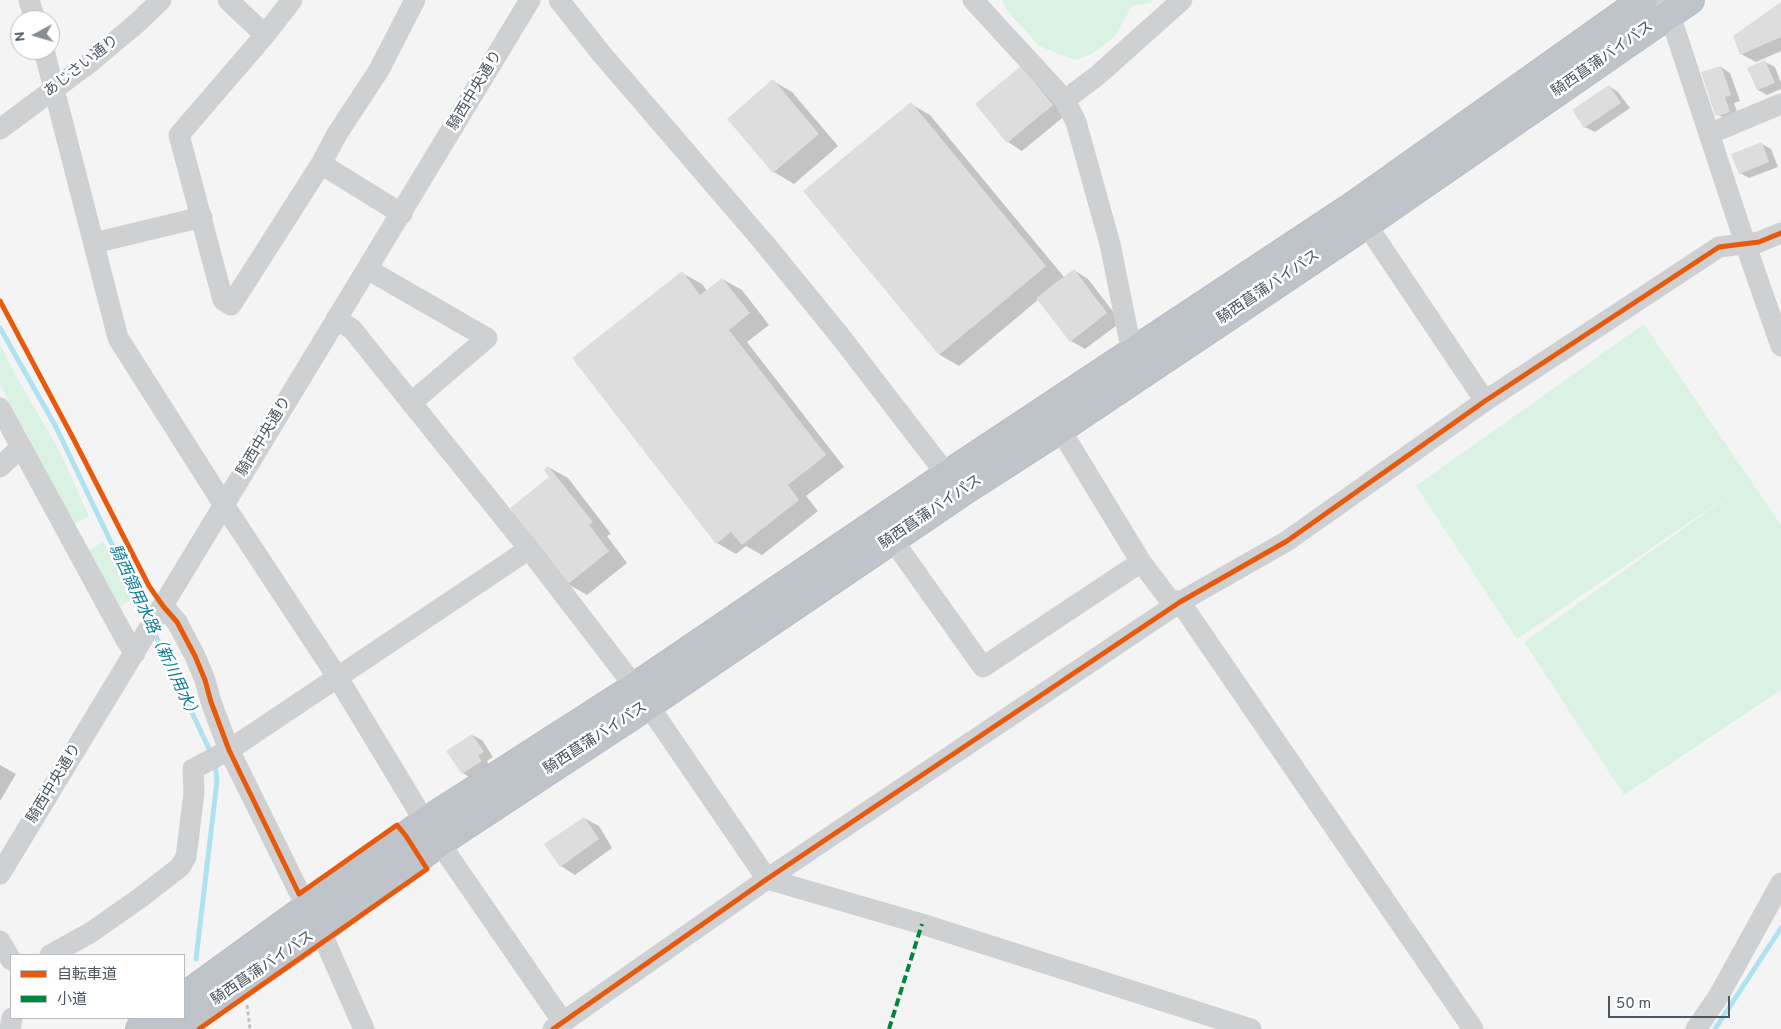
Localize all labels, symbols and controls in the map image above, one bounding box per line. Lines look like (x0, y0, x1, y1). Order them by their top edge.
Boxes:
north arrow (10, 10, 60, 60)
street label: 騎西菖蒲バイパス (1549, 18, 1657, 102)
text: N (12, 31, 30, 42)
street label: あじさい通り (41, 32, 123, 102)
street label: 騎西中央通り (445, 48, 507, 134)
street label: 騎西菖蒲バイパス (1214, 247, 1324, 329)
street label: 騎西中央通り (234, 394, 296, 480)
street label: 騎西菖蒲バイパス (876, 472, 986, 554)
water label: 騎西領用水路（新川用水） (104, 542, 202, 724)
street label: 騎西菖蒲バイパス (541, 699, 651, 779)
street label: 騎西中央通り (24, 741, 86, 827)
street label: 騎西菖蒲バイパス (208, 928, 318, 1010)
legend (10, 954, 185, 1019)
text: 自転車道 (57, 966, 117, 985)
scale bar (1611, 986, 1734, 1018)
text: 小道 (57, 991, 87, 1010)
text: 50 m (1616, 995, 1651, 1014)

